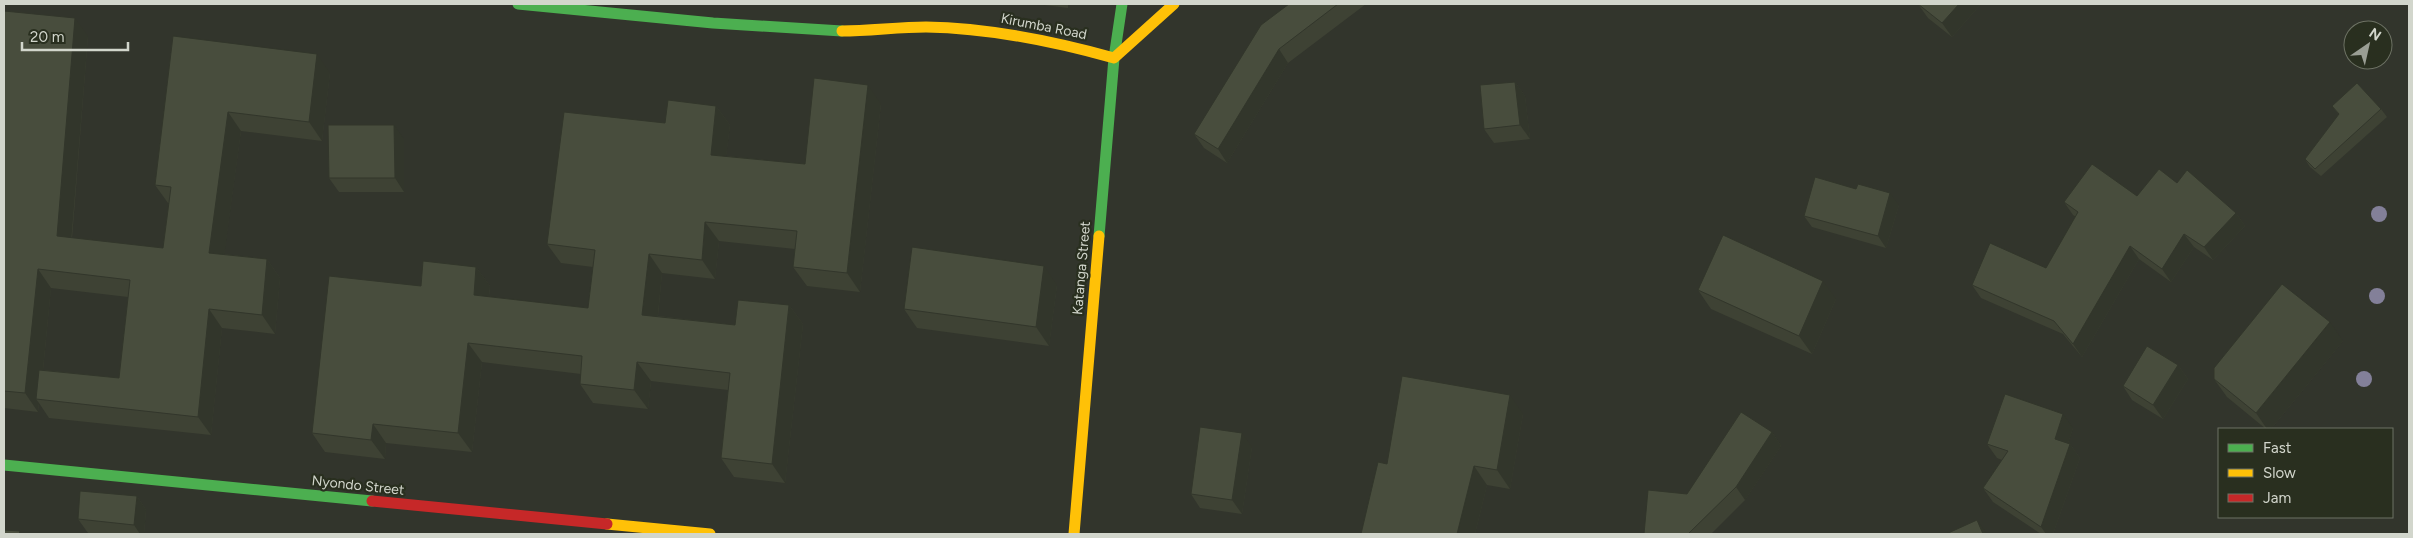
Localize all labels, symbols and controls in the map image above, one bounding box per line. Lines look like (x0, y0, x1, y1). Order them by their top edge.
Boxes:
street label: Kirumba Road (999, 10, 1088, 43)
scale bar (22, 20, 129, 52)
north arrow (2343, 20, 2393, 70)
text: N (2366, 25, 2384, 45)
text: 20 m (30, 28, 64, 46)
street label: Katanga Street (1069, 221, 1094, 316)
legend (2218, 428, 2393, 518)
text: Fast (2263, 439, 2292, 457)
text: Slow (2263, 464, 2296, 482)
street label: Nyondo Street (311, 472, 405, 499)
text: Jam (2263, 489, 2291, 507)

